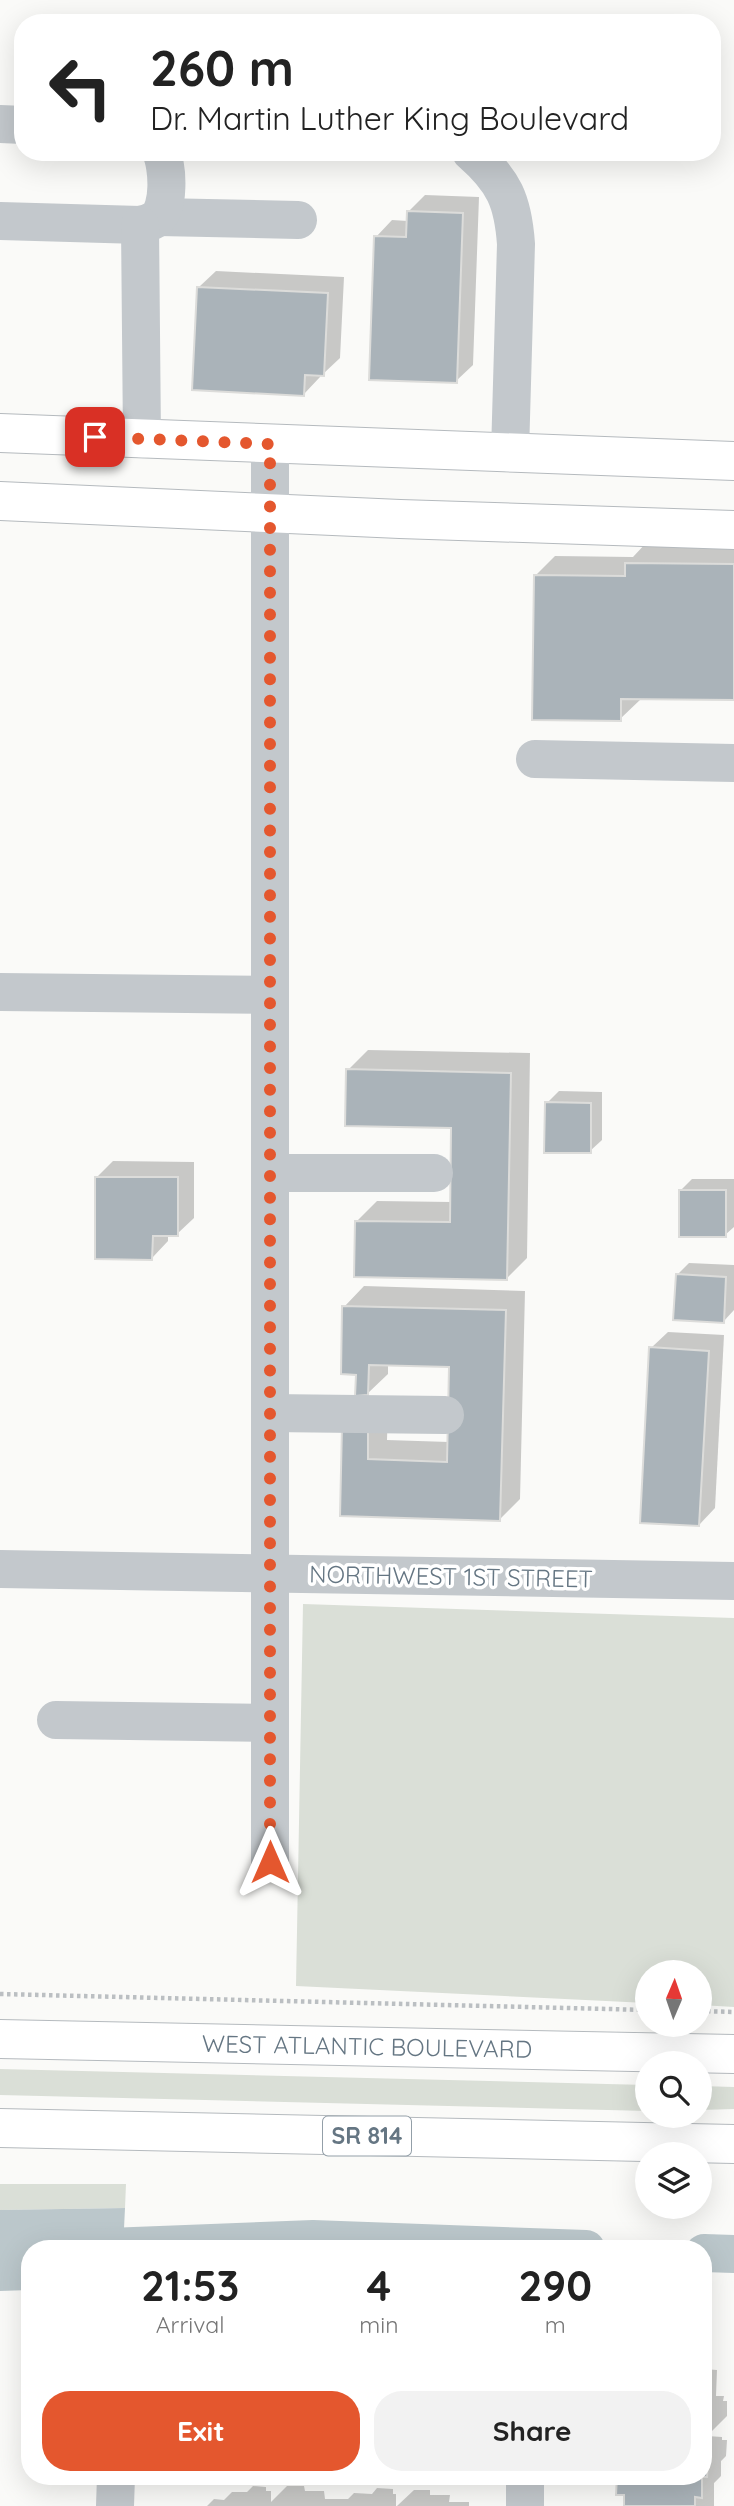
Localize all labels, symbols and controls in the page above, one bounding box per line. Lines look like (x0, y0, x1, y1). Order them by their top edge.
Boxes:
text: 260 m (150, 37, 294, 98)
icon: left (35, 42, 126, 133)
text: Dr. Martin Luther King Boulevard (150, 98, 629, 138)
pin (65, 407, 125, 467)
icon: arrive (76, 418, 114, 456)
street label: NORTHWEST 1ST STREET (309, 1559, 593, 1593)
position arrow (233, 1825, 307, 1899)
north arrow (635, 1960, 712, 2037)
map controls (635, 1960, 712, 2219)
street label: WEST ATLANTIC BOULEVARD (202, 2028, 532, 2064)
button: search (635, 2051, 712, 2128)
road number: SR 814 (323, 2116, 411, 2156)
button: layers (635, 2142, 712, 2219)
text: 21:53 (141, 2259, 239, 2312)
text: 4 (367, 2259, 391, 2312)
text: 290 (518, 2259, 592, 2312)
text: Arrival (156, 2310, 225, 2339)
text: min (359, 2310, 399, 2339)
text: m (545, 2310, 566, 2339)
button: Exit (42, 2391, 360, 2471)
button: Share (374, 2391, 691, 2471)

